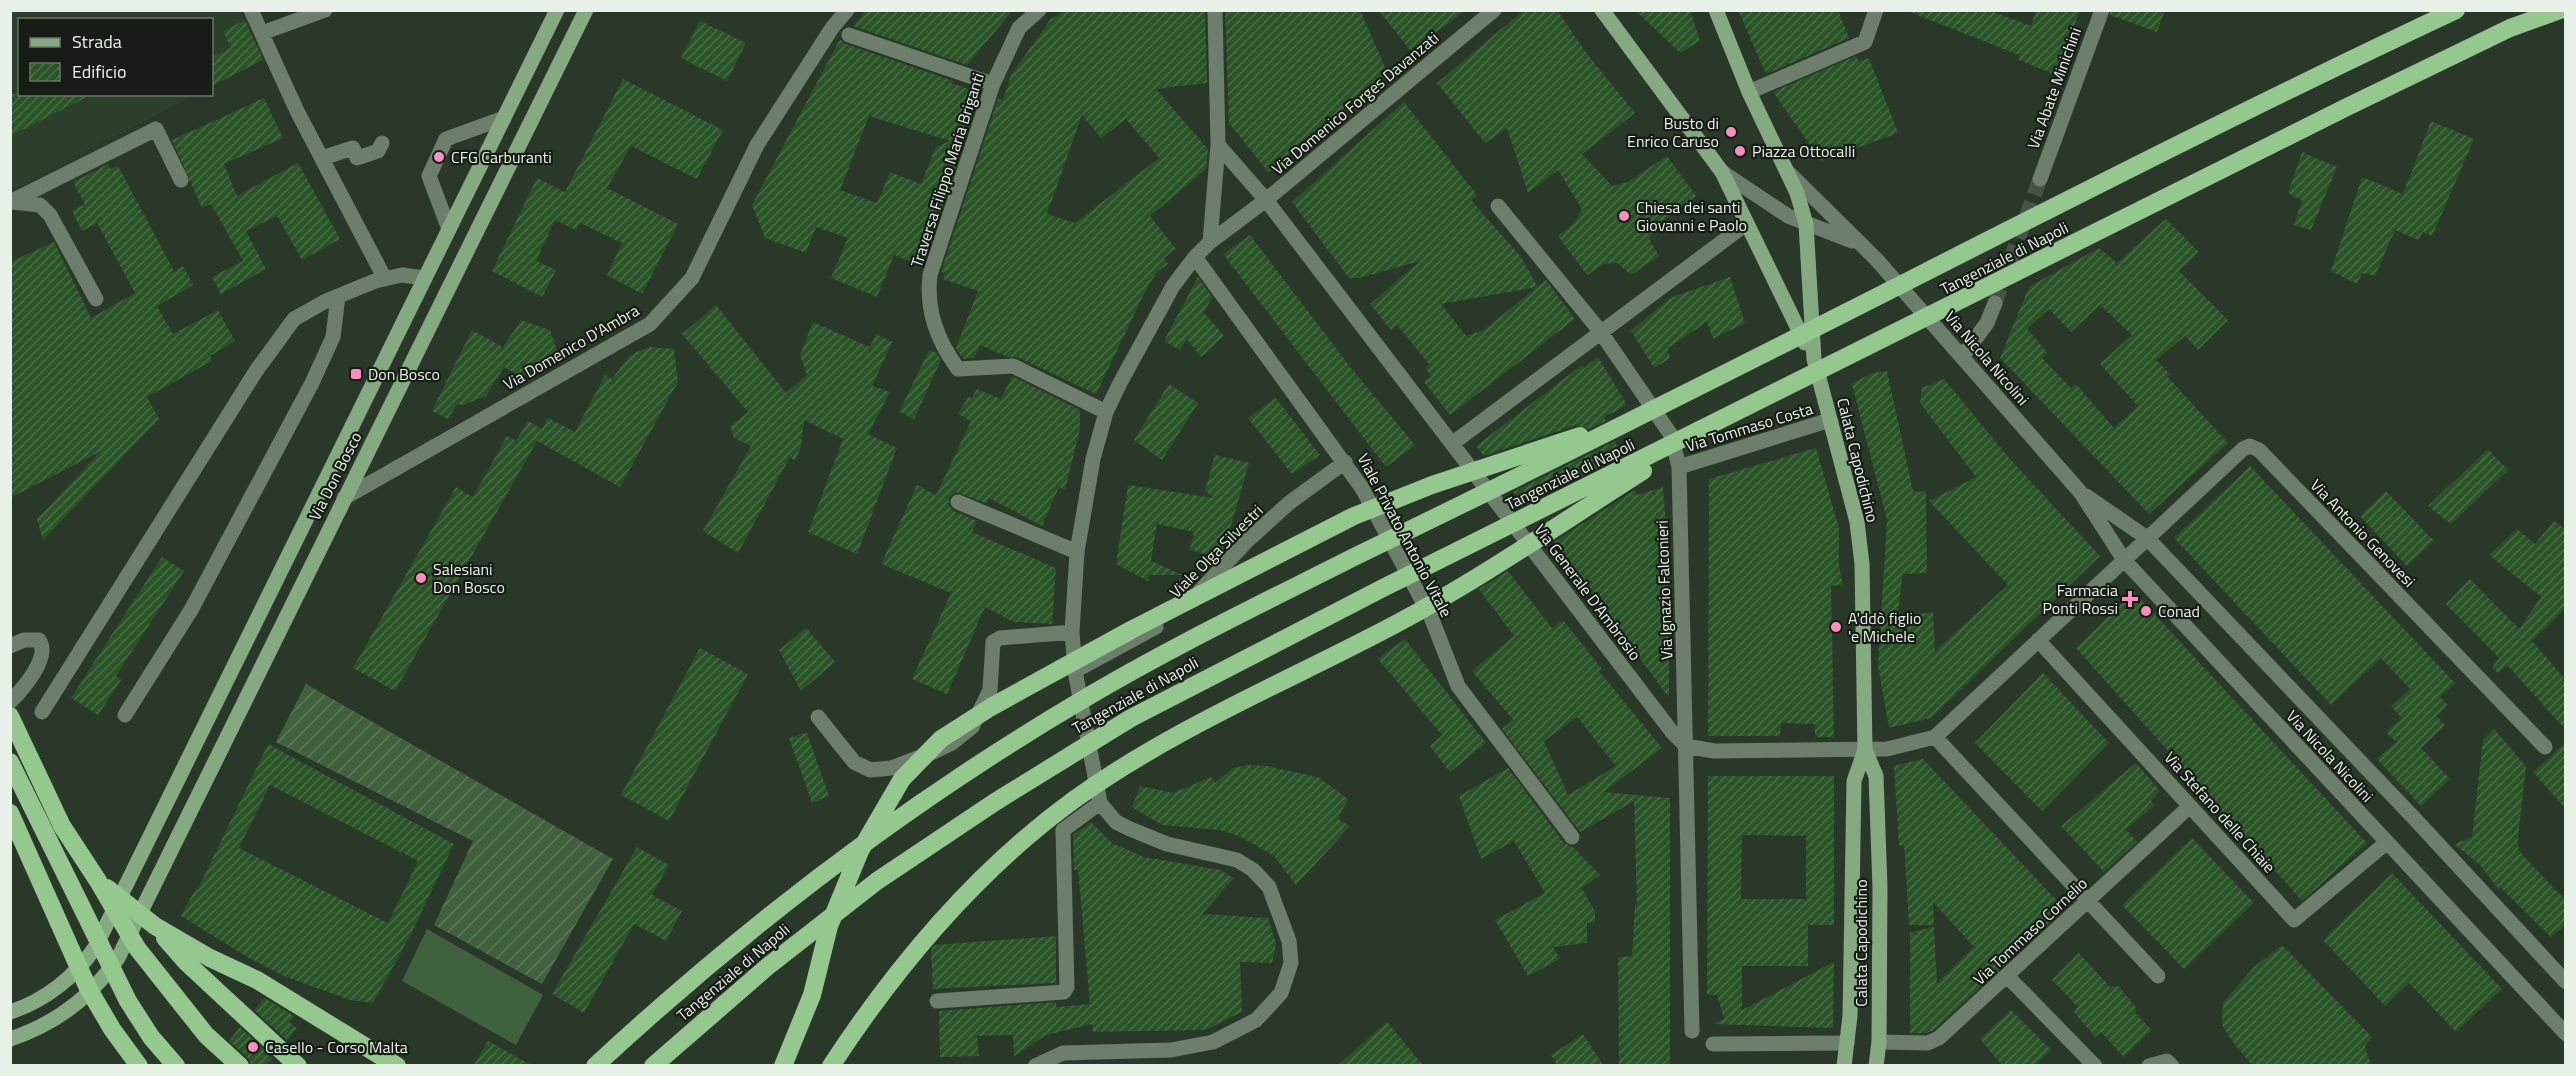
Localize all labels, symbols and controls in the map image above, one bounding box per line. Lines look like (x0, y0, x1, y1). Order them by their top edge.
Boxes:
legend (18, 18, 213, 96)
street label: Via Abate Minichini (2021, 24, 2087, 152)
street label: Via Domenico Forges Davanzati (1266, 26, 1444, 180)
text: Strada (72, 28, 122, 55)
text: Edificio (72, 58, 126, 85)
street label: Traversa Filippo Maria Briganti (904, 70, 990, 270)
place label: Busto di Enrico Caruso (1627, 111, 1719, 153)
marker: Busto di Enrico Caruso (1724, 125, 1738, 139)
place label: Piazza Ottocalli (1752, 139, 1855, 163)
marker: Piazza Ottocalli (1733, 144, 1747, 158)
place label: CFG Carburanti (451, 145, 552, 169)
marker: CFG Carburanti (432, 150, 446, 164)
place label: Chiesa dei santi Giovanni e Paolo (1636, 195, 1747, 237)
marker: Chiesa dei santi Giovanni e Paolo (1617, 209, 1631, 223)
street label: Tangenziale di Napoli (1936, 215, 2072, 301)
street label: Via Domenico D'Ambra (499, 298, 643, 396)
street label: Via Nicola Nicolini (1939, 306, 2035, 410)
place label: Don Bosco (368, 362, 440, 386)
marker: Don Bosco (349, 367, 363, 381)
street label: Calata Capodichino (1831, 395, 1885, 525)
street label: Via Tommaso Costa (1682, 396, 1816, 458)
street label: Via Don Bosco (302, 428, 368, 524)
street label: Tangenziale di Napoli (1501, 432, 1639, 516)
street label: Viale Privato Antonio Vitale (1352, 449, 1458, 621)
street label: Via Antonio Genovesi (2305, 474, 2421, 592)
street label: Viale Olga Silvestri (1164, 499, 1268, 603)
street label: Via Generale D'Ambrosio (1529, 519, 1647, 665)
street label: Via Ignazio Falconieri (1650, 520, 1678, 660)
place label: Salesiani Don Bosco (433, 557, 505, 599)
marker: Salesiani Don Bosco (414, 571, 428, 585)
place label: Farmacia Ponti Rossi (2042, 578, 2118, 620)
marker: Farmacia Ponti Rossi (2123, 592, 2137, 606)
place label: Conad (2158, 599, 2200, 623)
marker: Conad (2139, 604, 2153, 618)
place label: A'ddò figlio 'e Michele (1848, 606, 1921, 648)
marker: A'ddò figlio 'e Michele (1829, 620, 1843, 634)
street label: Tangenziale di Napoli (1068, 650, 1202, 740)
street label: Via Nicola Nicolini (2281, 705, 2379, 807)
street label: Via Stefano delle Chiaie (2159, 746, 2281, 878)
street label: Via Tommaso Cornelio (1967, 871, 2093, 991)
street label: Calata Capodichino (1849, 879, 1873, 1007)
street label: Tangenziale di Napoli (671, 917, 795, 1027)
place label: Casello - Corso Malta (265, 1035, 408, 1059)
marker: Casello - Corso Malta (246, 1040, 260, 1054)

